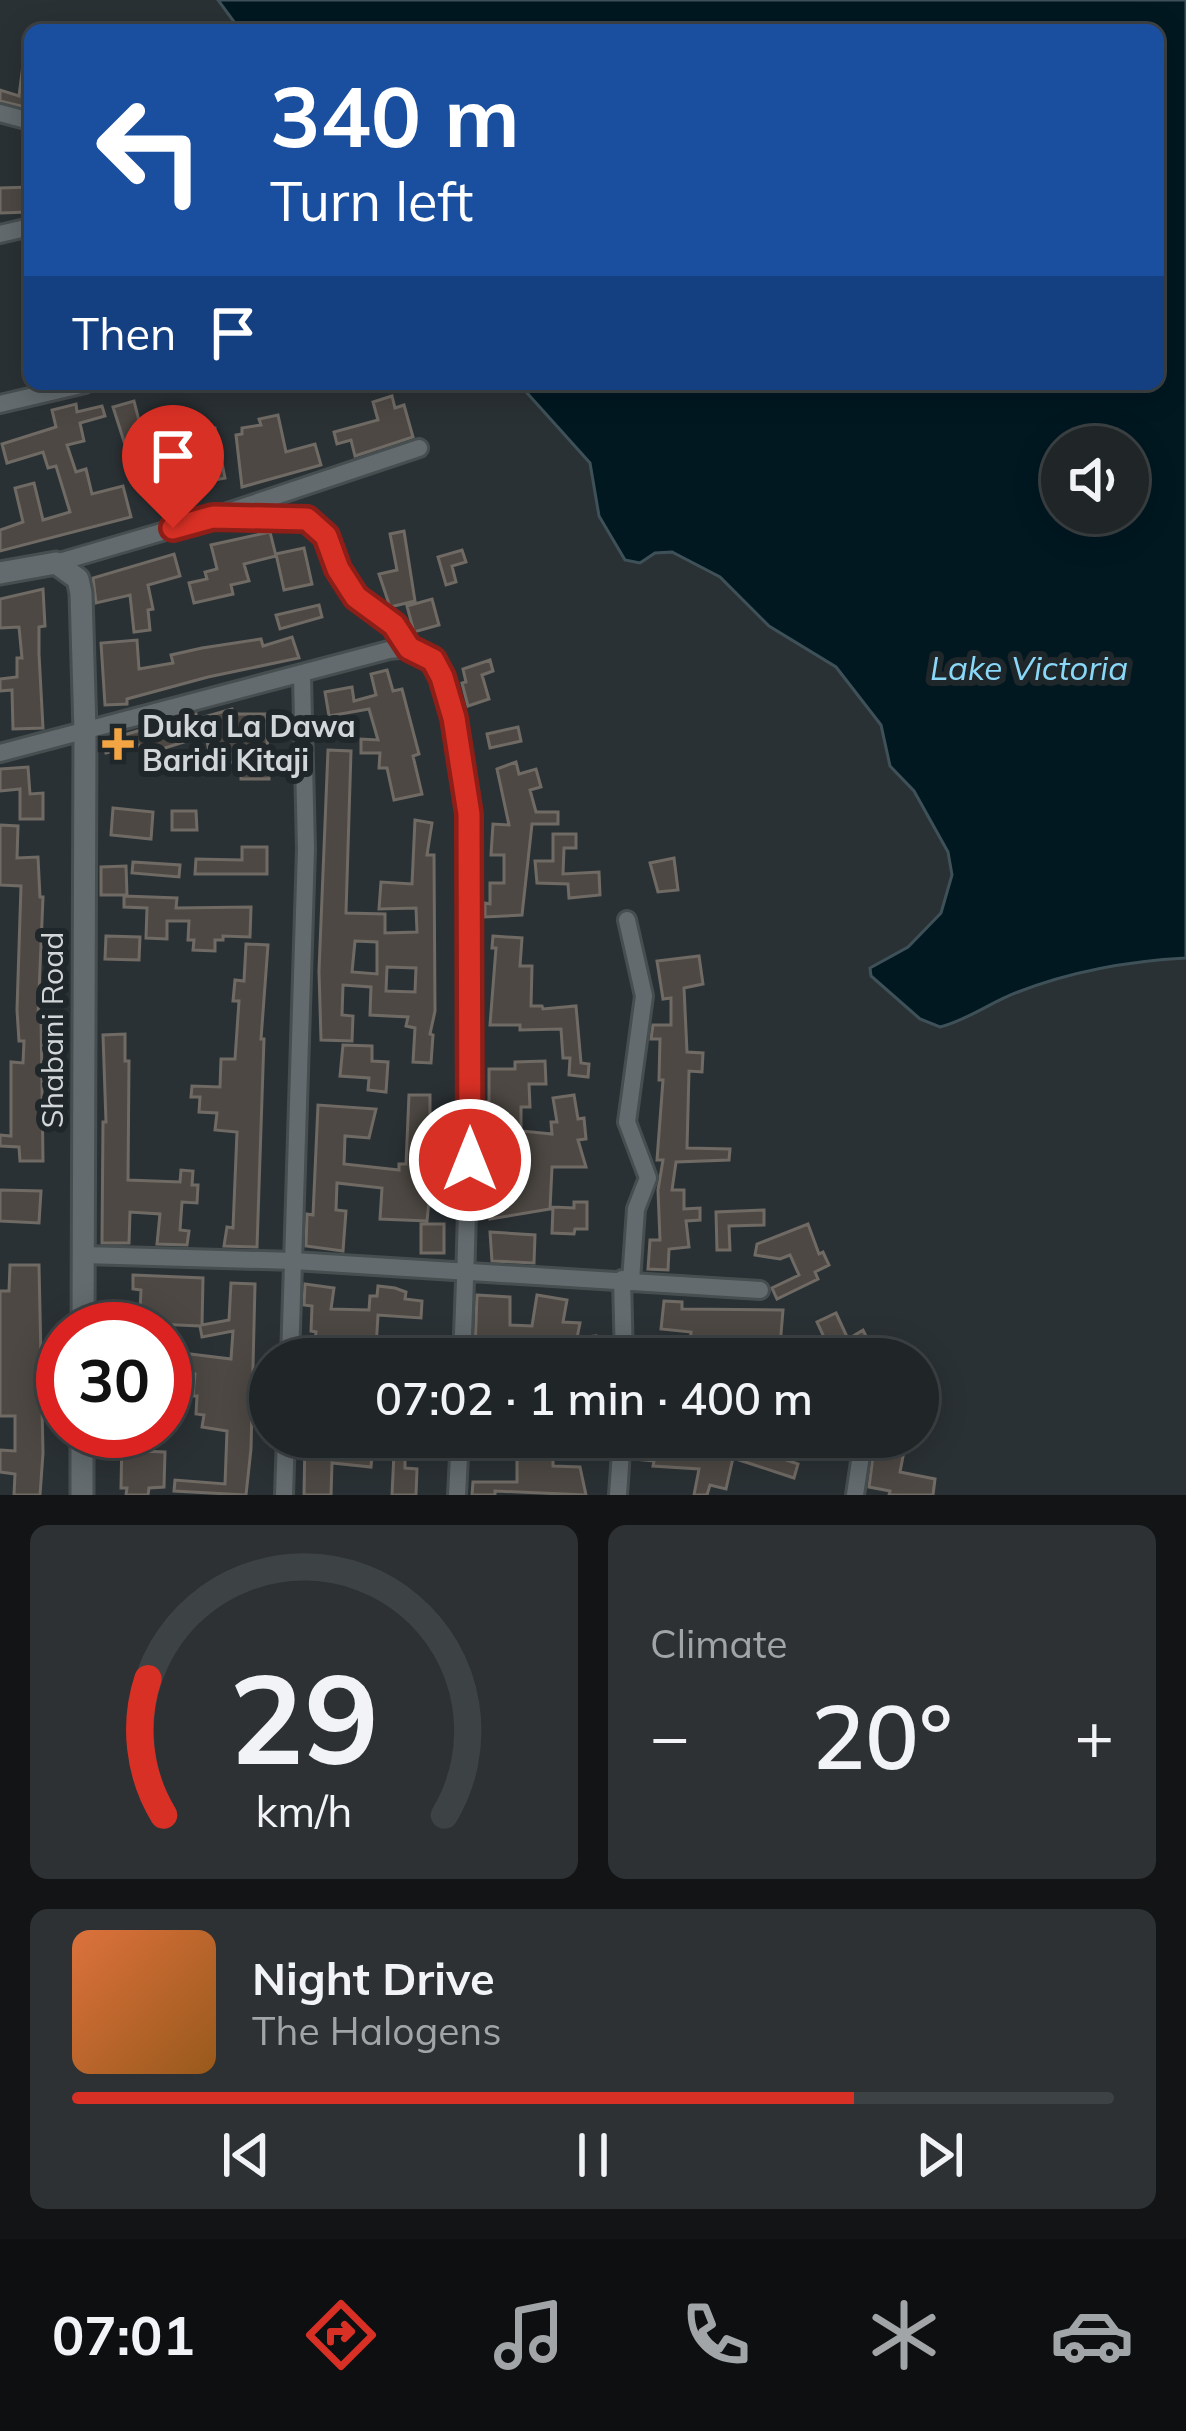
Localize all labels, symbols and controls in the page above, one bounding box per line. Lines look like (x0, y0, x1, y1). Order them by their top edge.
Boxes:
text: 340 m (270, 63, 520, 168)
icon: left (72, 72, 228, 228)
text: Turn left (270, 167, 473, 235)
icon: arrive (200, 300, 266, 366)
text: Then (72, 305, 176, 361)
pin (122, 405, 224, 528)
icon: arrive (140, 423, 206, 489)
map controls (1041, 426, 1149, 534)
button: sound (1041, 426, 1149, 534)
water label: Lake Victoria (930, 647, 1128, 688)
place label: Duka La Dawa Baridi Kitaji (142, 707, 356, 779)
marker: Duka La Dawa Baridi Kitaji (105, 731, 131, 757)
street label: Shabani Road (33, 932, 71, 1128)
position arrow (407, 1097, 533, 1223)
speed limit sign: 30 (36, 1302, 192, 1458)
text: 07:02 · 1 min · 400 m (375, 1370, 813, 1426)
text: Climate (650, 1619, 788, 1668)
text: 29 (229, 1639, 379, 1795)
text: 20° (811, 1679, 953, 1792)
text: − (650, 1694, 690, 1777)
text: + (1074, 1694, 1114, 1777)
text: km/h (255, 1784, 353, 1838)
text: Night Drive (252, 1950, 495, 2006)
text: The Halogens (252, 2006, 502, 2055)
icon: previous (213, 2122, 279, 2188)
icon: pause (560, 2122, 626, 2188)
icon: next (907, 2122, 973, 2188)
icon: directions (299, 2293, 383, 2377)
icon: music (487, 2293, 571, 2377)
icon: phone (674, 2293, 758, 2377)
icon: climate (862, 2293, 946, 2377)
icon: car (1050, 2293, 1134, 2377)
text: 07:01 (52, 2301, 195, 2369)

